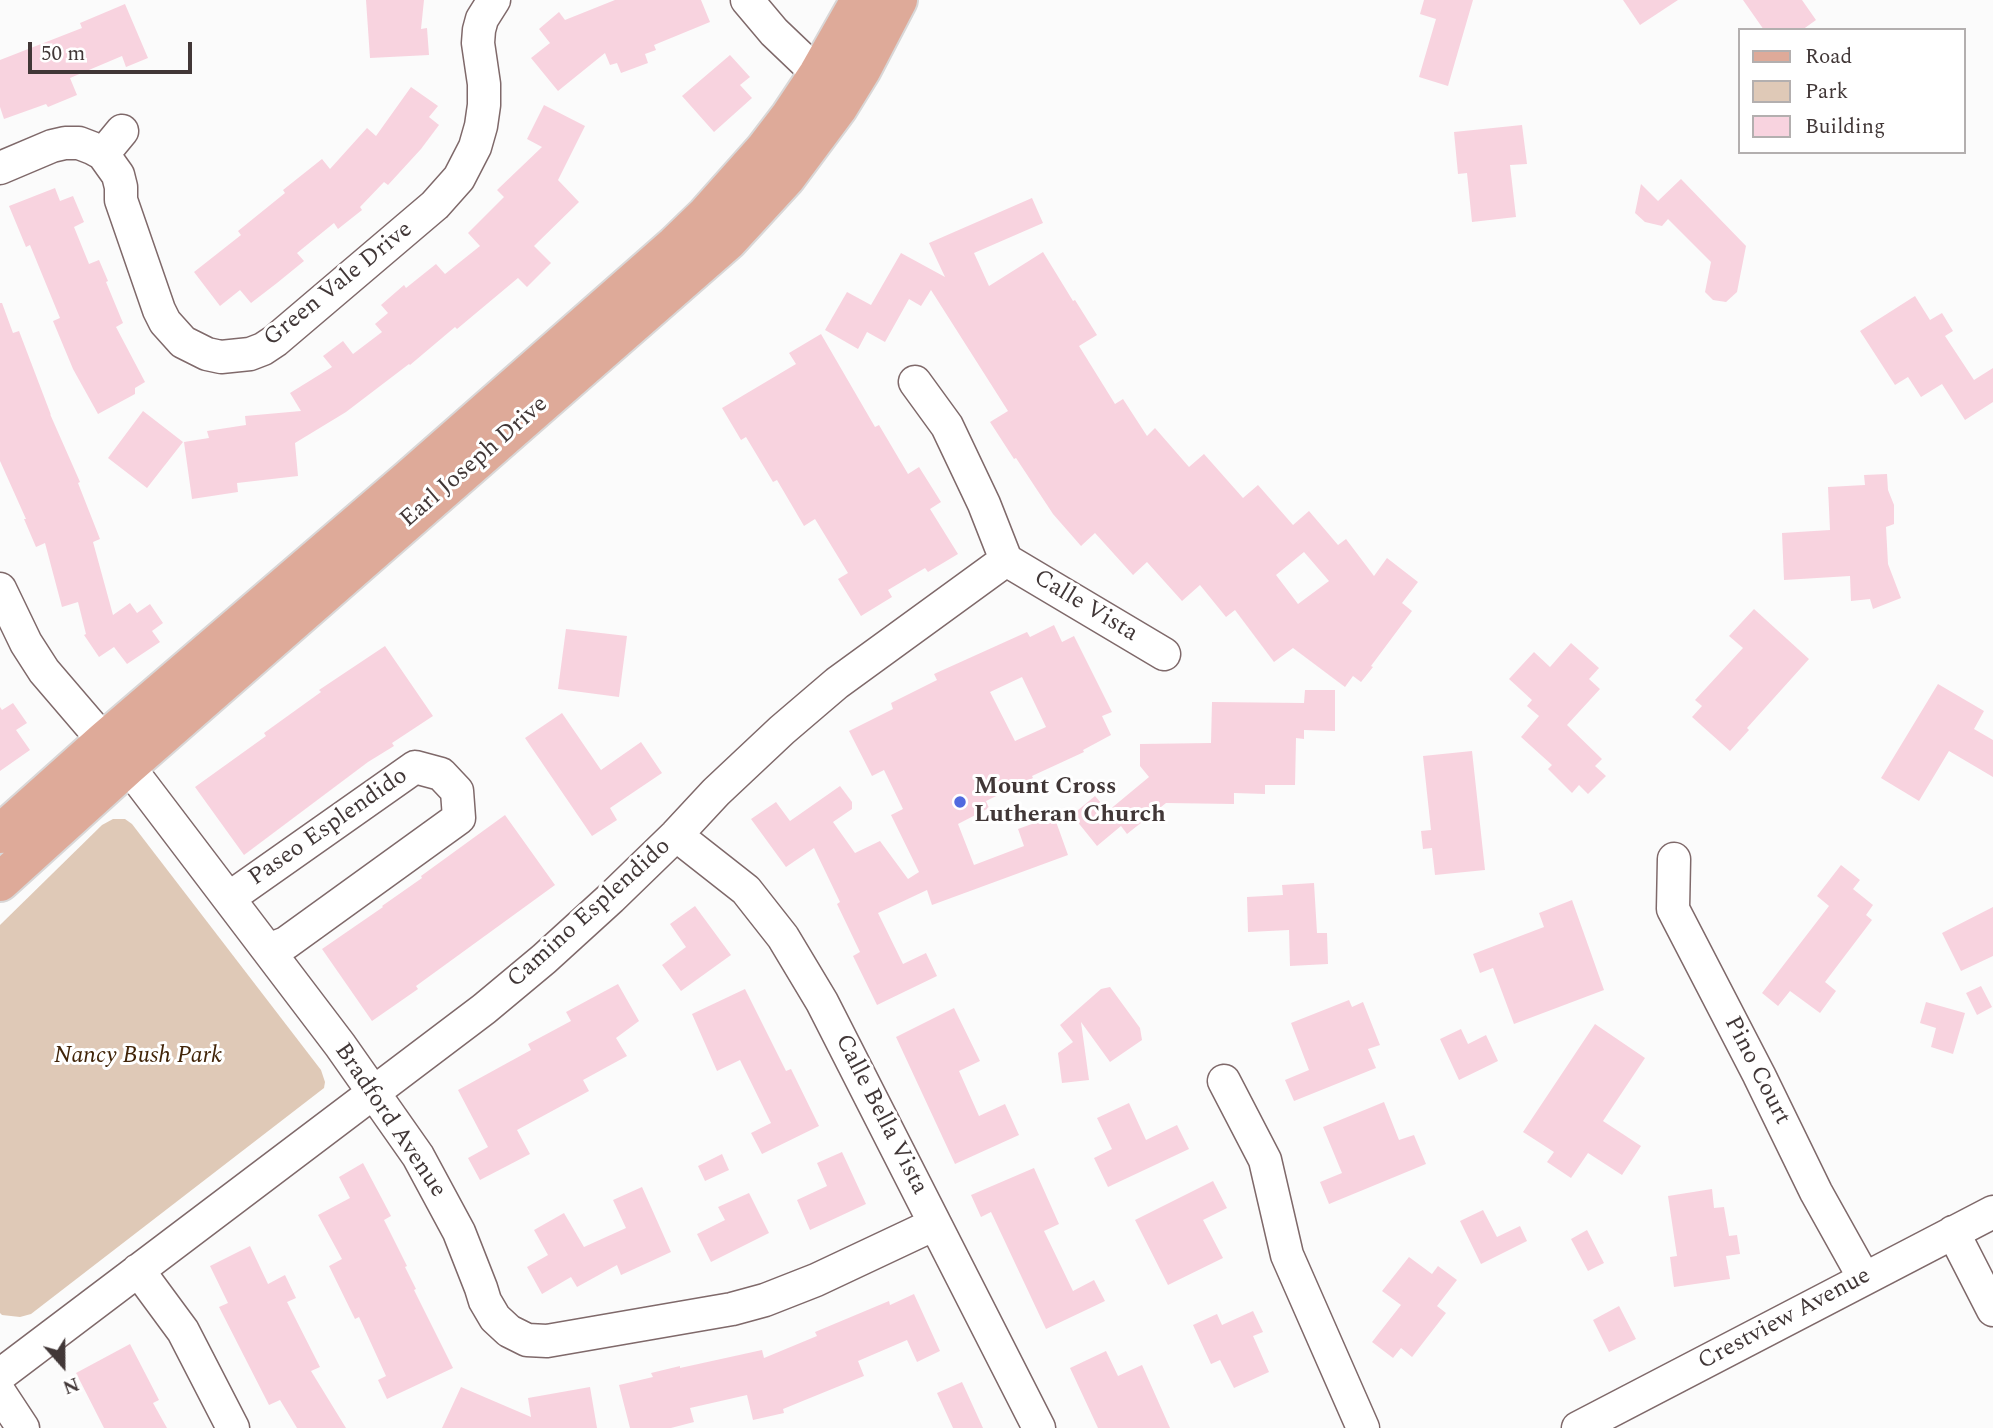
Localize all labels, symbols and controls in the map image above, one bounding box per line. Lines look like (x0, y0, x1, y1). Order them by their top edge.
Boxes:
scale bar (32, 28, 196, 72)
legend (1738, 28, 1965, 154)
text: 50 m (41, 38, 85, 70)
text: Road (1805, 41, 1852, 73)
text: Park (1805, 76, 1848, 108)
text: Building (1805, 111, 1885, 143)
street label: Green Vale Drive (259, 216, 419, 354)
street label: Earl Joseph Drive (395, 391, 555, 535)
street label: Calle Vista (1028, 565, 1142, 649)
street label: Paseo Esplendido (244, 763, 414, 893)
place label: Mount Cross Lutheran Church (974, 774, 1166, 830)
marker: Mount Cross Lutheran Church (952, 794, 968, 810)
street label: Camino Esplendido (502, 833, 678, 995)
street label: Pino Court (1716, 1012, 1796, 1130)
street label: Calle Bella Vista (827, 1030, 933, 1200)
street label: Bradford Avenue (327, 1038, 451, 1204)
park label: Nancy Bush Park (54, 1043, 222, 1071)
street label: Crestview Avenue (1694, 1262, 1876, 1378)
north arrow (28, 1330, 98, 1400)
text: N (58, 1369, 83, 1401)

